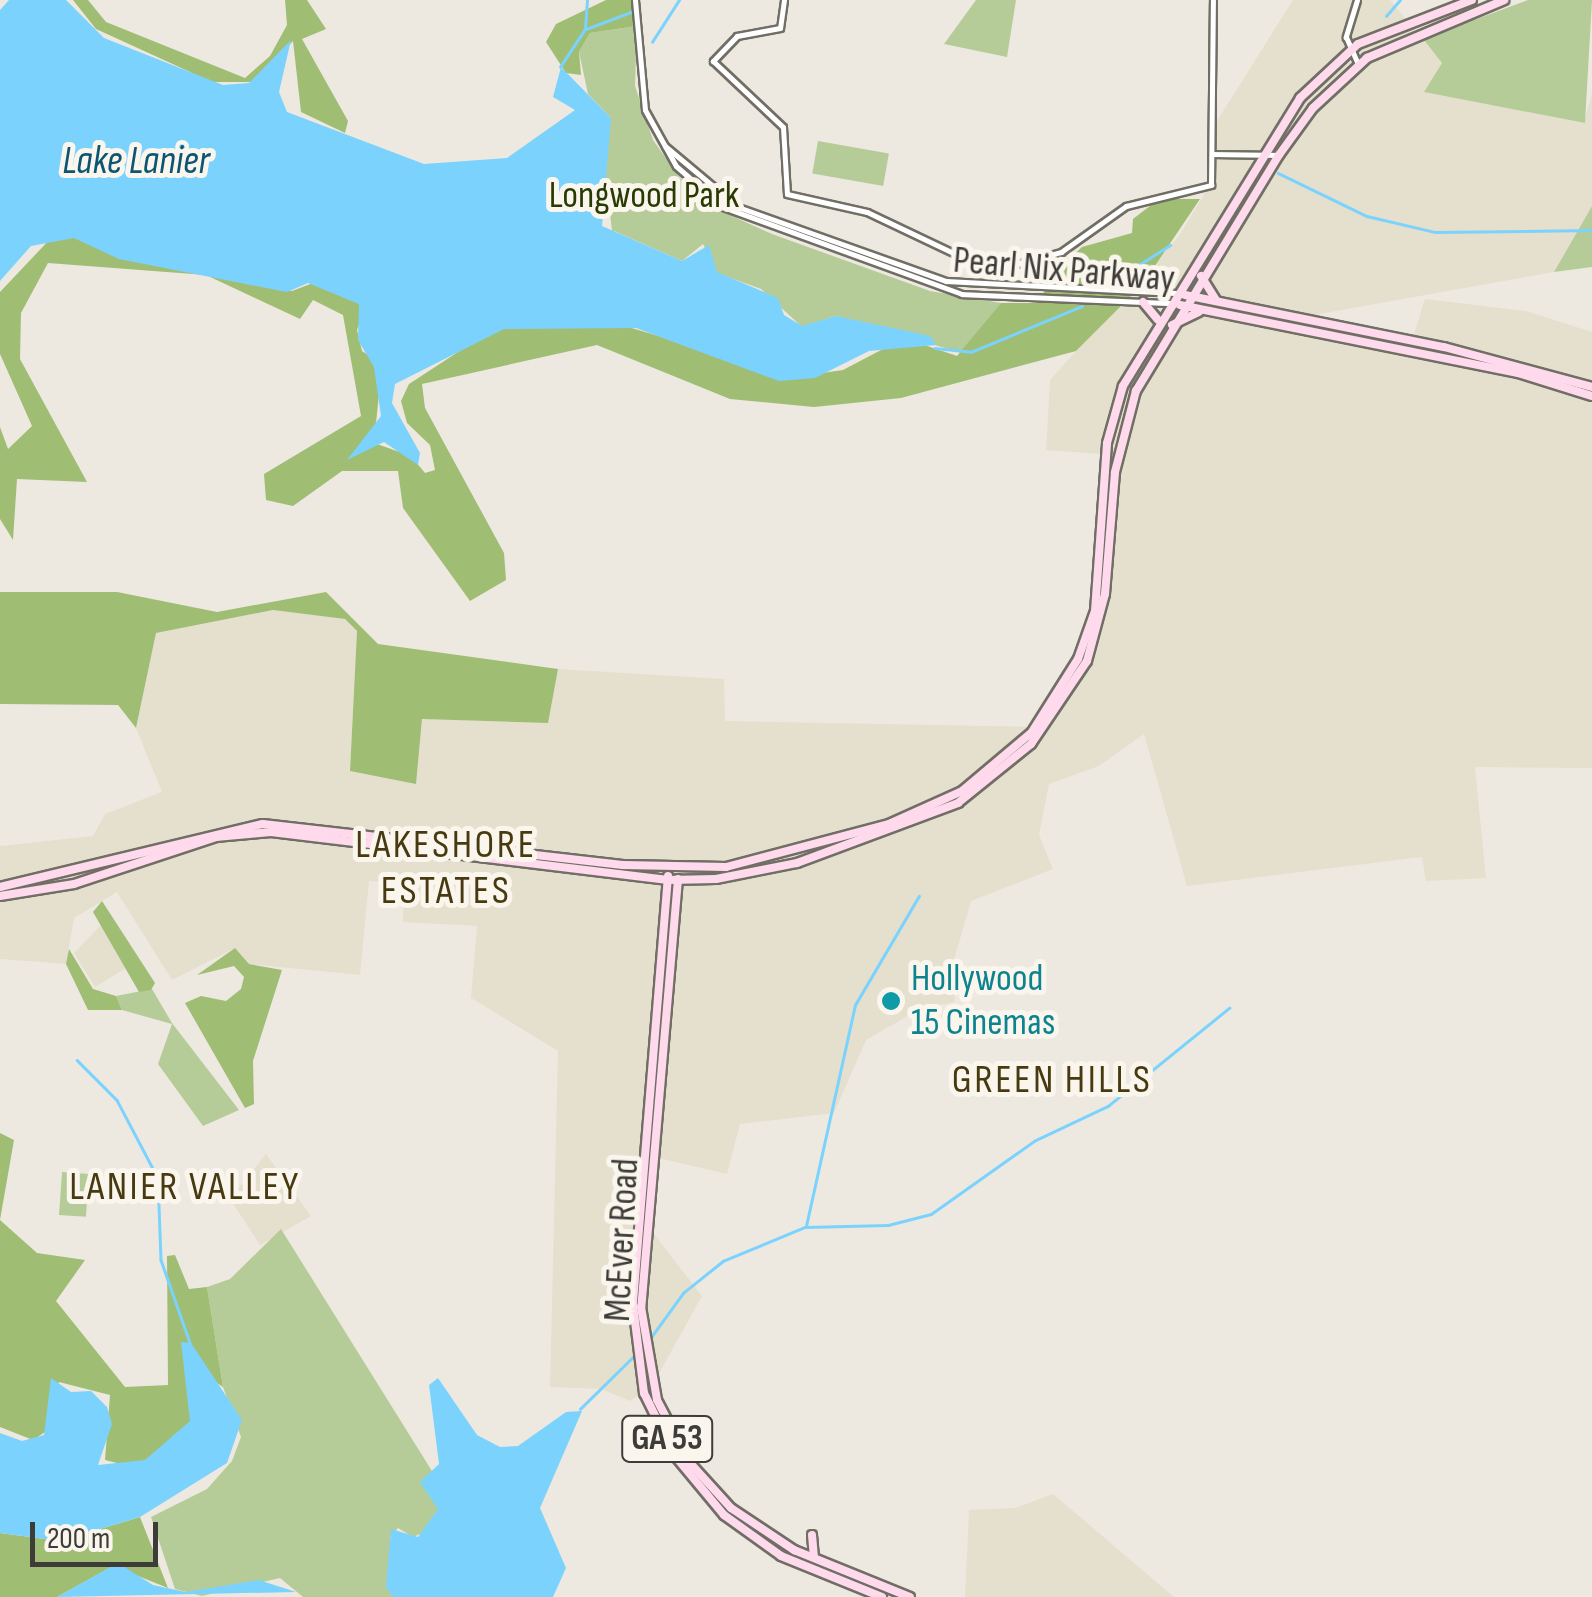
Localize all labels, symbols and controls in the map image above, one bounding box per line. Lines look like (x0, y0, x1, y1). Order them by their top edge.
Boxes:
water label: Lake Lanier (62, 137, 210, 185)
park label: Longwood Park (549, 173, 739, 219)
street label: Pearl Nix Parkway (951, 238, 1177, 302)
district label: LAKESHORE ESTATES (355, 821, 537, 915)
place label: Hollywood 15 Cinemas (911, 956, 1055, 1046)
marker: Hollywood 15 Cinemas (880, 990, 902, 1012)
district label: GREEN HILLS (952, 1056, 1152, 1104)
street label: McEver Road (595, 1157, 649, 1323)
district label: LANIER VALLEY (69, 1163, 301, 1211)
road number: GA 53 (620, 1409, 714, 1469)
scale bar (35, 1502, 162, 1564)
text: 200 m (47, 1521, 110, 1557)

